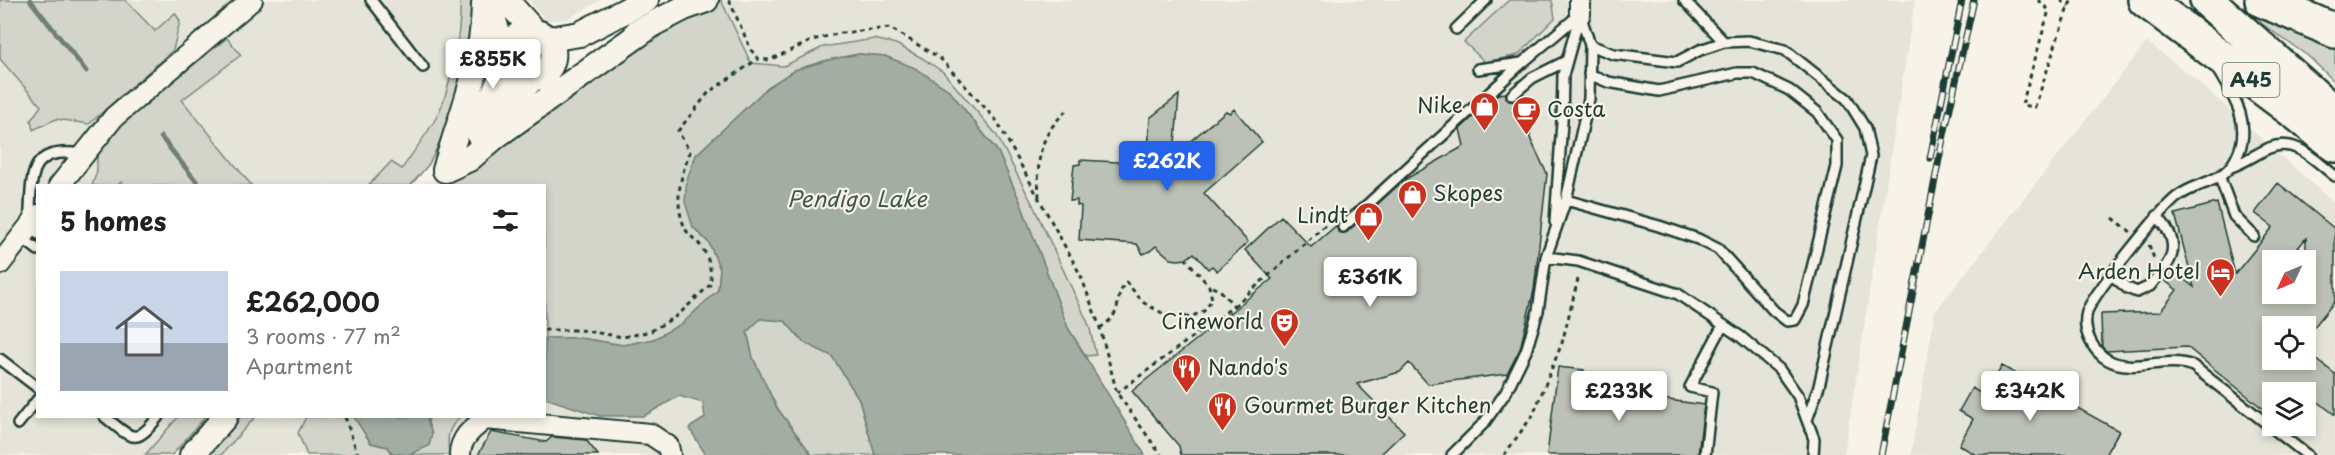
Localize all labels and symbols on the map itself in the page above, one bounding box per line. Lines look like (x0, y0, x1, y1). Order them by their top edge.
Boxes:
pin: £855K (451, 39, 535, 90)
road number: A45 (2222, 63, 2280, 97)
place label: Nike (1417, 88, 1463, 120)
shop icon: Nike (1468, 90, 1500, 132)
place label: Costa (1547, 92, 1605, 124)
cafe icon: Costa (1510, 94, 1542, 136)
pin: £262K (1125, 141, 1209, 192)
place label: Skopes (1433, 176, 1503, 208)
shop icon: Skopes (1396, 178, 1428, 220)
water label: Pendigo Lake (787, 181, 928, 214)
place label: Lindt (1297, 198, 1348, 230)
shop icon: Lindt (1353, 200, 1385, 242)
north arrow (2262, 250, 2316, 304)
place label: Arden Hotel (2078, 254, 2200, 286)
hotel icon: Arden Hotel (2205, 256, 2237, 298)
pin: £361K (1328, 257, 1412, 308)
place label: Cineworld (1161, 304, 1263, 336)
theatre icon: Cineworld (1268, 306, 1300, 348)
place label: Nando's (1208, 350, 1288, 382)
restaurant icon: Nando's (1171, 352, 1203, 394)
pin: £233K (1577, 371, 1661, 422)
pin: £342K (1988, 371, 2072, 422)
place label: Gourmet Burger Kitchen (1244, 388, 1491, 420)
restaurant icon: Gourmet Burger Kitchen (1207, 390, 1239, 432)

